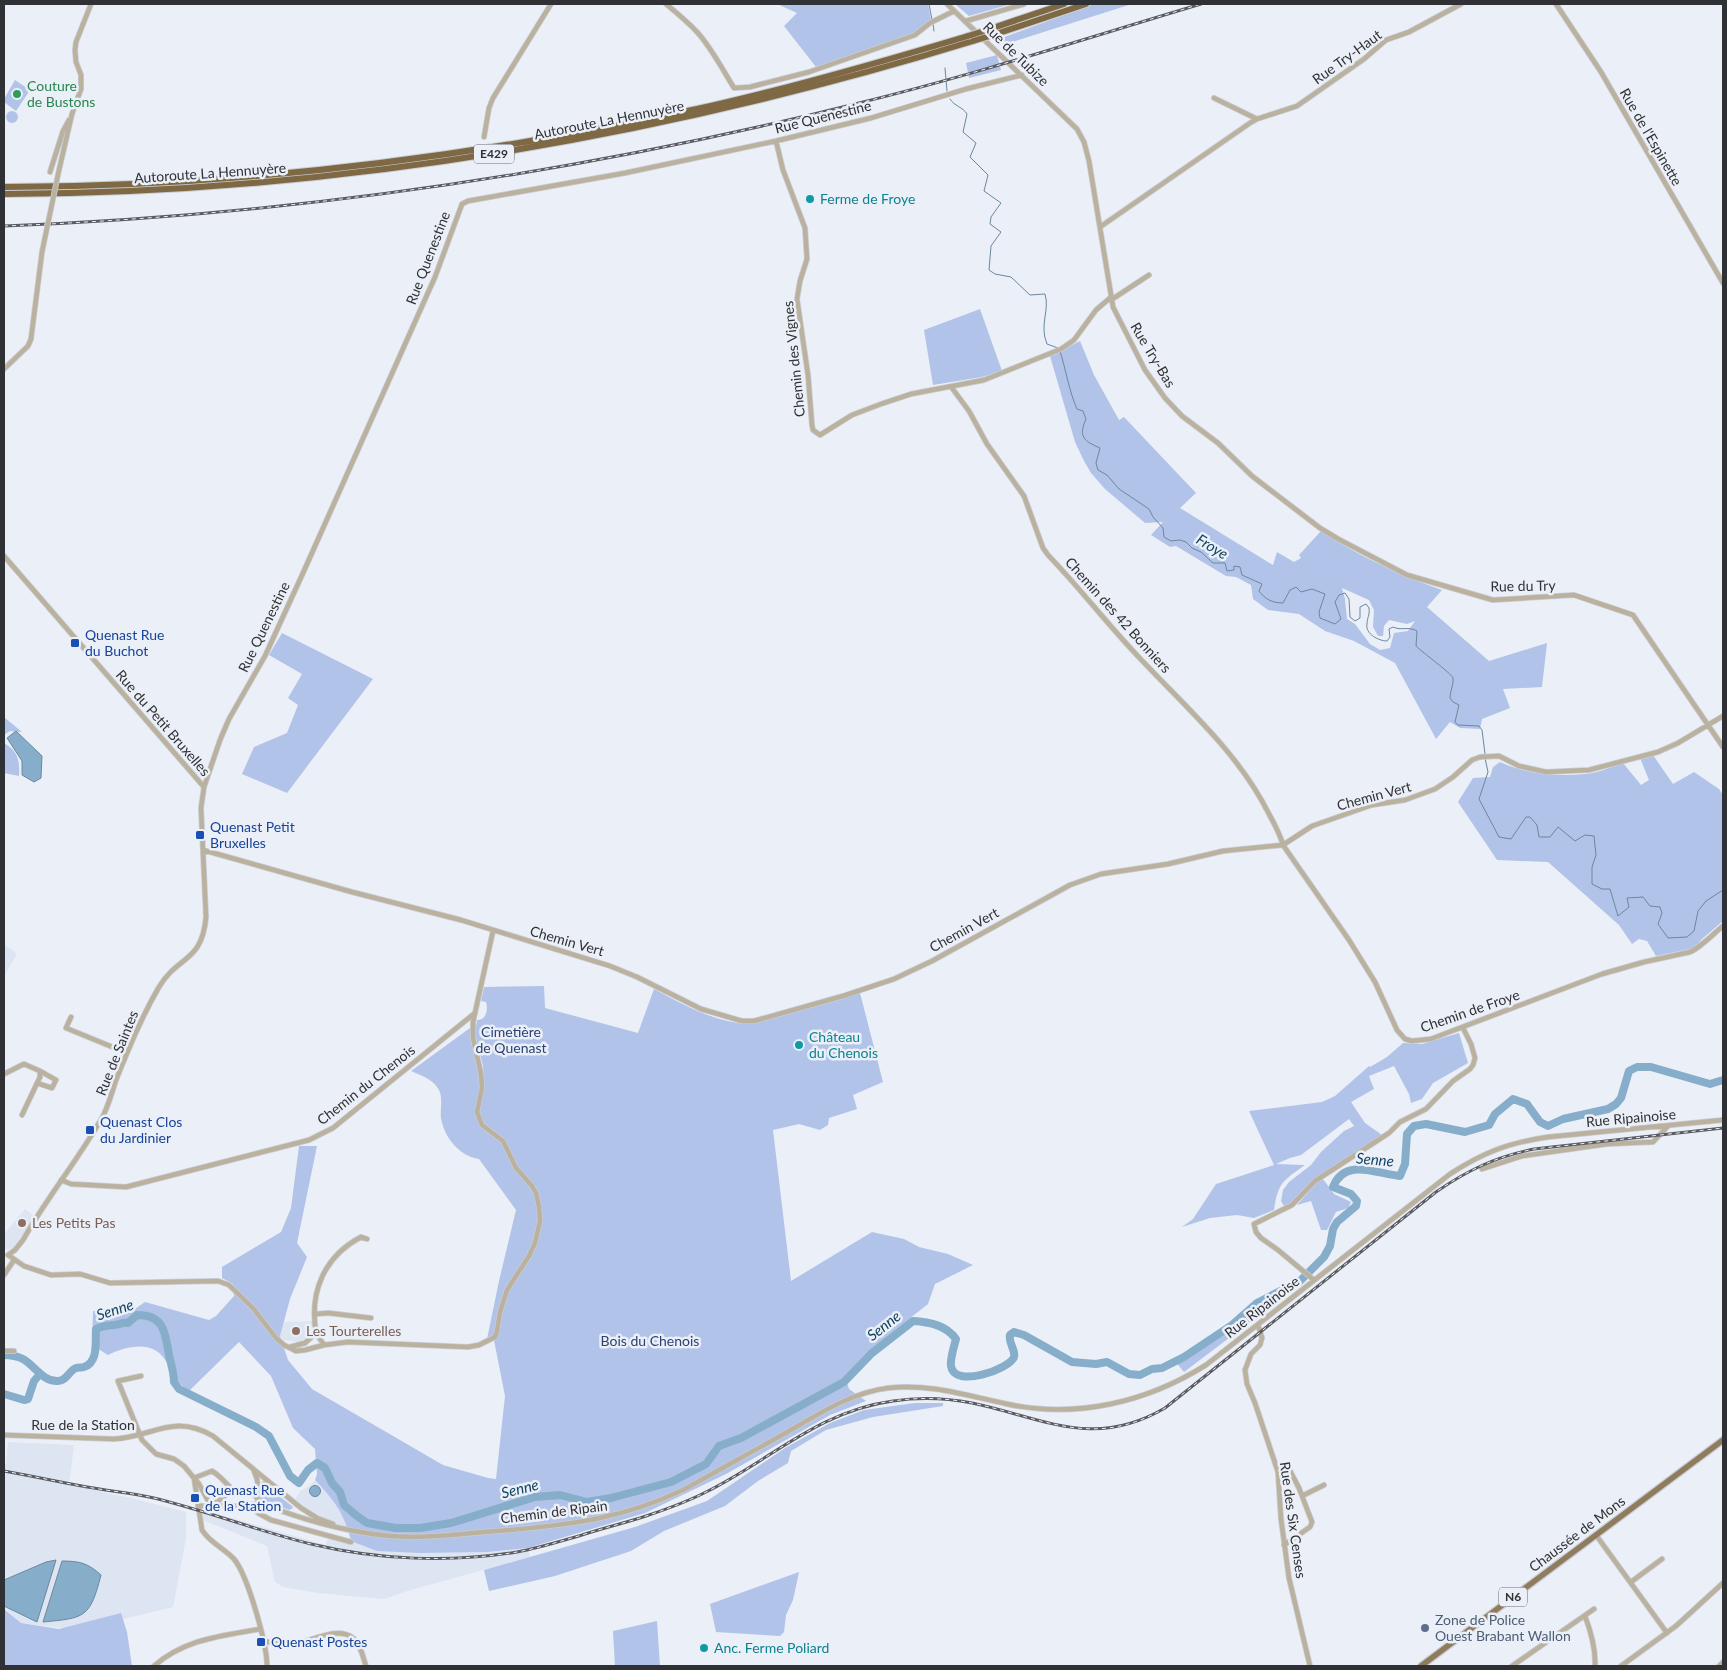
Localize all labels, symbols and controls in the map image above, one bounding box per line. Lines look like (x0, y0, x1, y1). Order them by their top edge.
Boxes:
street label: Rue de Tubize (980, 18, 1053, 89)
street label: Rue Try-Haut (1309, 26, 1385, 87)
place label: Couture de Bustons (27, 77, 95, 110)
street label: Rue de l'Espinette (1617, 85, 1686, 188)
marker: Couture de Bustons (11, 88, 23, 100)
street label: Rue Quenestine (773, 96, 873, 137)
street label: Autoroute La Hennuyère (533, 97, 685, 142)
road number: E429 (474, 144, 514, 164)
street label: Autoroute La Hennuyère (133, 159, 286, 186)
place label: Ferme de Froye (820, 190, 915, 207)
marker: Ferme de Froye (804, 193, 816, 205)
street label: Rue Quenestine (402, 209, 453, 307)
street label: Chemin des Vignes (779, 300, 808, 418)
street label: Rue Try-Bas (1127, 319, 1180, 390)
water label: Froye (1193, 530, 1232, 563)
street label: Chemin des 42 Bonniers (1062, 553, 1175, 676)
street label: Rue du Try (1490, 576, 1556, 595)
street label: Rue Quenestine (234, 579, 293, 675)
place label: Quenast Rue du Buchot (85, 626, 164, 659)
marker: Quenast Rue du Buchot (69, 637, 81, 649)
street label: Rue du Petit Bruxelles (113, 666, 214, 779)
street label: Chemin Vert (1335, 777, 1413, 814)
place label: Quenast Petit Bruxelles (210, 818, 295, 851)
marker: Quenast Petit Bruxelles (194, 829, 206, 841)
street label: Chemin Vert (926, 904, 1001, 955)
street label: Chemin Vert (528, 922, 606, 959)
street label: Chemin de Froye (1418, 986, 1522, 1035)
street label: Rue de Saintes (92, 1008, 141, 1098)
park label: Cimetière de Quenast (476, 1023, 546, 1056)
place label: Château du Chenois (809, 1028, 878, 1061)
marker: Château du Chenois (793, 1039, 805, 1051)
street label: Chemin du Chenois (313, 1041, 418, 1128)
street label: Rue Ripainoise (1585, 1105, 1677, 1130)
place label: Quenast Clos du Jardinier (100, 1113, 182, 1146)
marker: Quenast Clos du Jardinier (84, 1124, 96, 1136)
water label: Senne (1355, 1148, 1395, 1170)
place label: Les Petits Pas (32, 1214, 116, 1231)
marker: Les Petits Pas (16, 1217, 28, 1229)
street label: Rue Ripainoise (1221, 1272, 1302, 1341)
water label: Senne (94, 1295, 135, 1323)
water label: Senne (863, 1306, 904, 1344)
place label: Les Tourterelles (306, 1322, 401, 1339)
marker: Les Tourterelles (290, 1325, 302, 1337)
park label: Bois du Chenois (601, 1332, 699, 1349)
street label: Rue de la Station (31, 1416, 135, 1433)
street label: Rue des Six Censes (1277, 1461, 1310, 1579)
water label: Senne (499, 1475, 540, 1501)
place label: Quenast Rue de la Station (205, 1481, 284, 1514)
marker: Quenast Rue de la Station (189, 1492, 201, 1504)
street label: Chaussée de Mons (1525, 1492, 1628, 1575)
street label: Chemin de Ripain (499, 1497, 608, 1527)
road number: N6 (1499, 1588, 1527, 1606)
place label: Zone de Police Ouest Brabant Wallon (1435, 1611, 1571, 1644)
marker: Zone de Police Ouest Brabant Wallon (1419, 1622, 1431, 1634)
place label: Quenast Postes (271, 1633, 367, 1650)
marker: Quenast Postes (255, 1636, 267, 1648)
place label: Anc. Ferme Poliard (714, 1639, 829, 1656)
marker: Anc. Ferme Poliard (698, 1642, 710, 1654)

